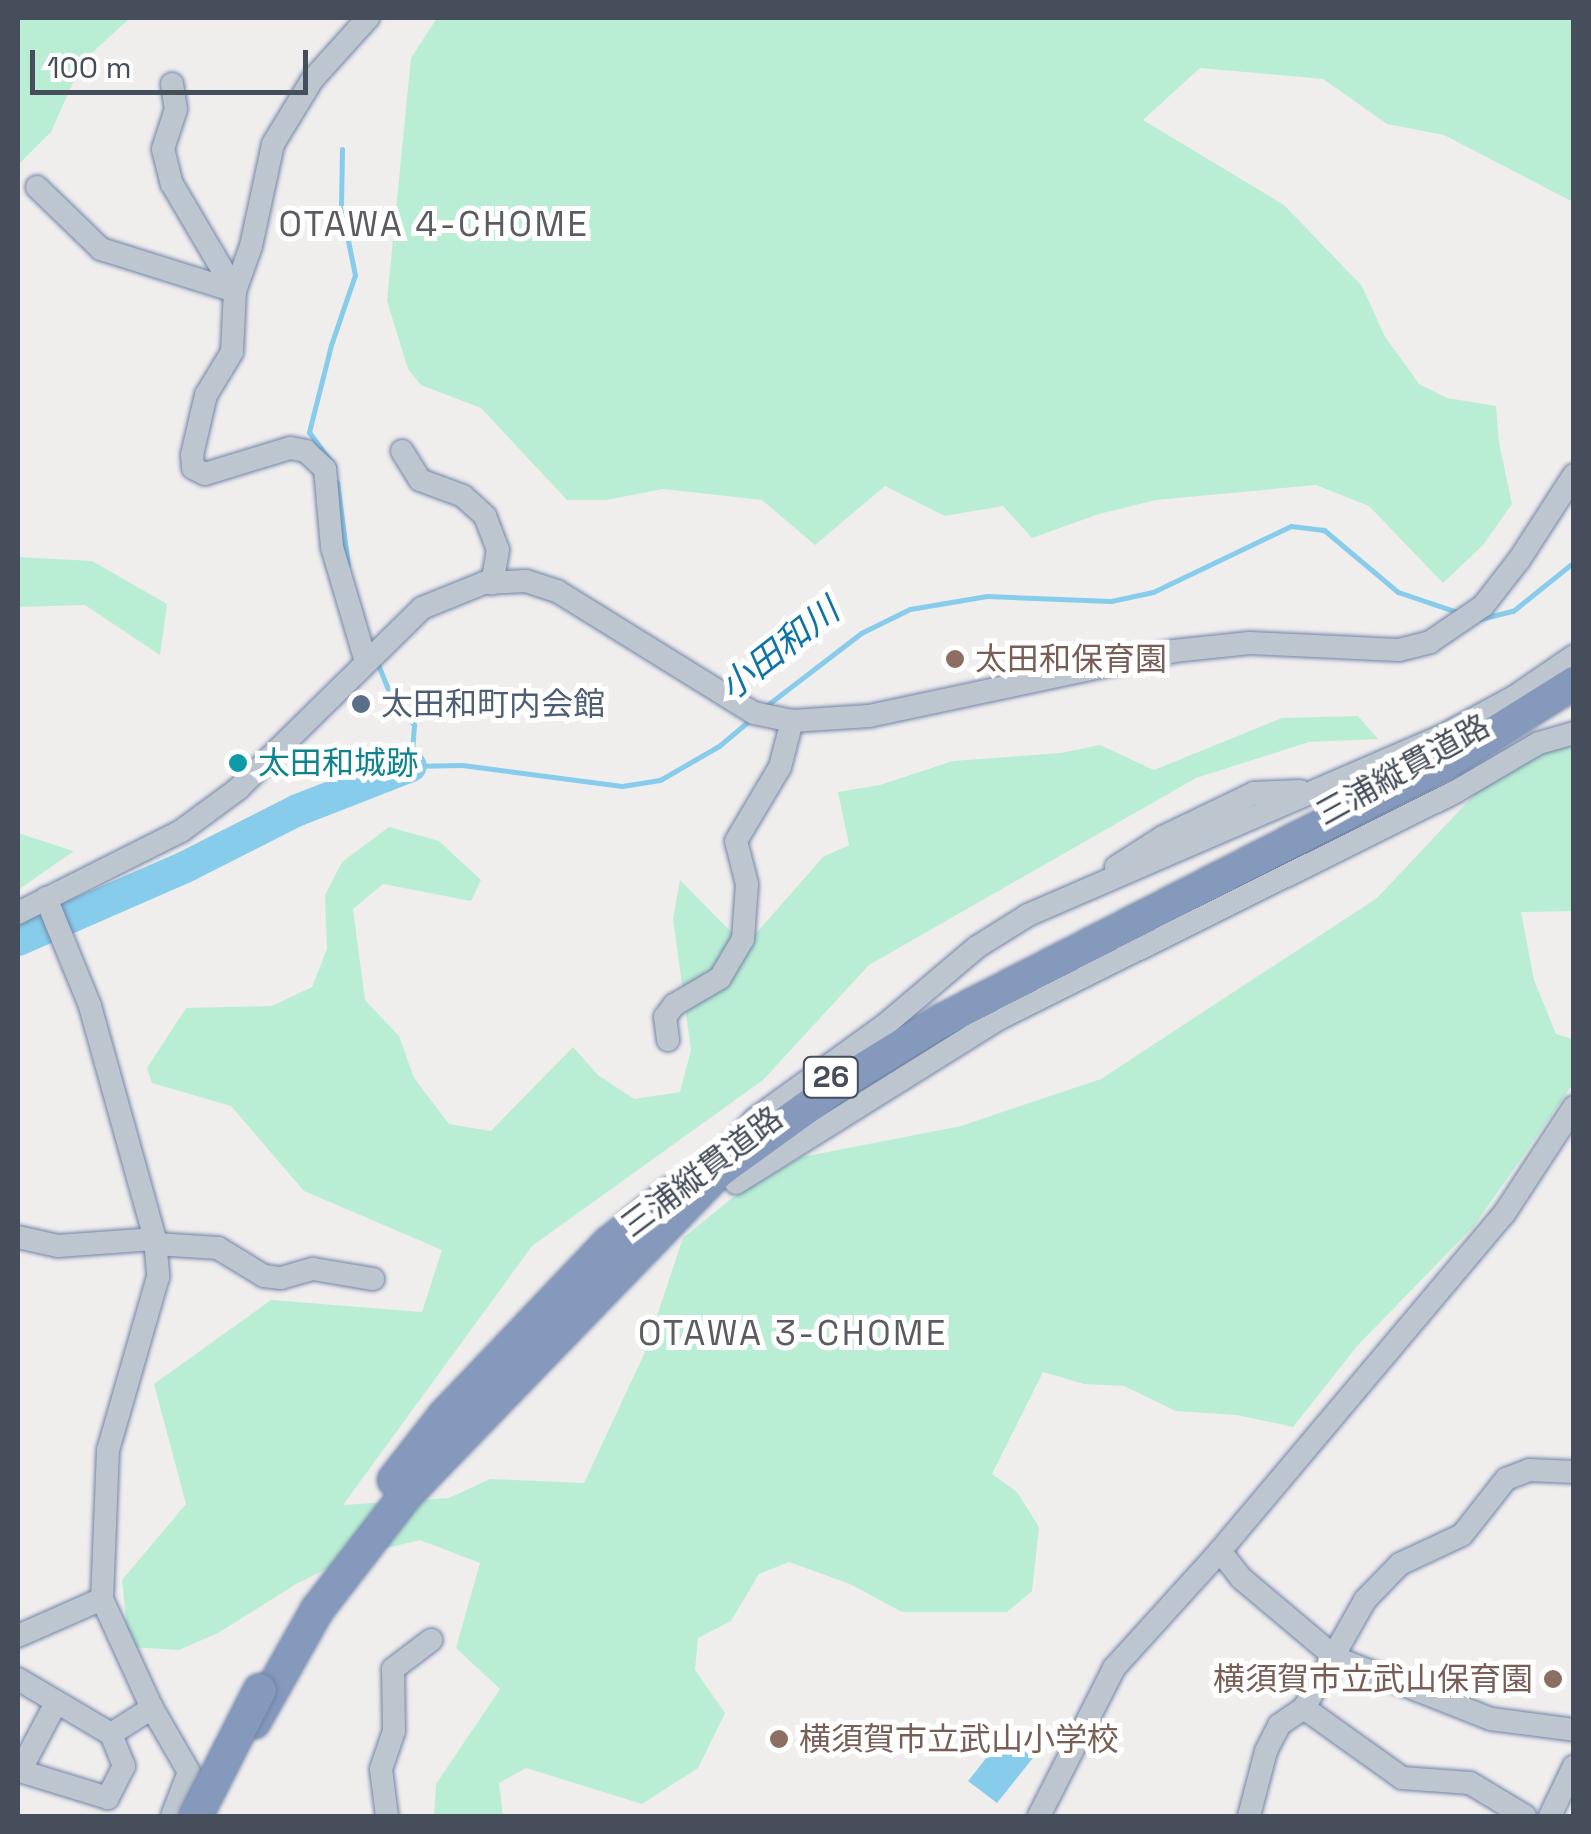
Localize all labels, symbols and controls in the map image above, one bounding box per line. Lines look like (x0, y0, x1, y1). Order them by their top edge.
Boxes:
scale bar (35, 30, 312, 92)
text: 100 m (47, 48, 132, 87)
district label: OTAWA 4-CHOME (278, 203, 590, 245)
water label: 小田和川 (711, 589, 847, 709)
place label: 太田和保育園 (975, 640, 1167, 678)
marker: 太田和保育園 (944, 648, 966, 670)
place label: 太田和町内会館 (381, 685, 605, 723)
marker: 太田和町内会館 (350, 693, 372, 715)
street label: 三浦縦貫道路 (1310, 707, 1496, 833)
place label: 太田和城跡 (258, 744, 418, 782)
marker: 太田和城跡 (227, 752, 249, 774)
road number: 26 (801, 1052, 861, 1102)
street label: 三浦縦貫道路 (614, 1099, 790, 1245)
district label: OTAWA 3-CHOME (638, 1312, 948, 1354)
place label: 横須賀市立武山保育園 (1213, 1660, 1533, 1698)
marker: 横須賀市立武山保育園 (1542, 1668, 1564, 1690)
place label: 横須賀市立武山小学校 (799, 1720, 1119, 1758)
marker: 横須賀市立武山小学校 (768, 1728, 790, 1750)

